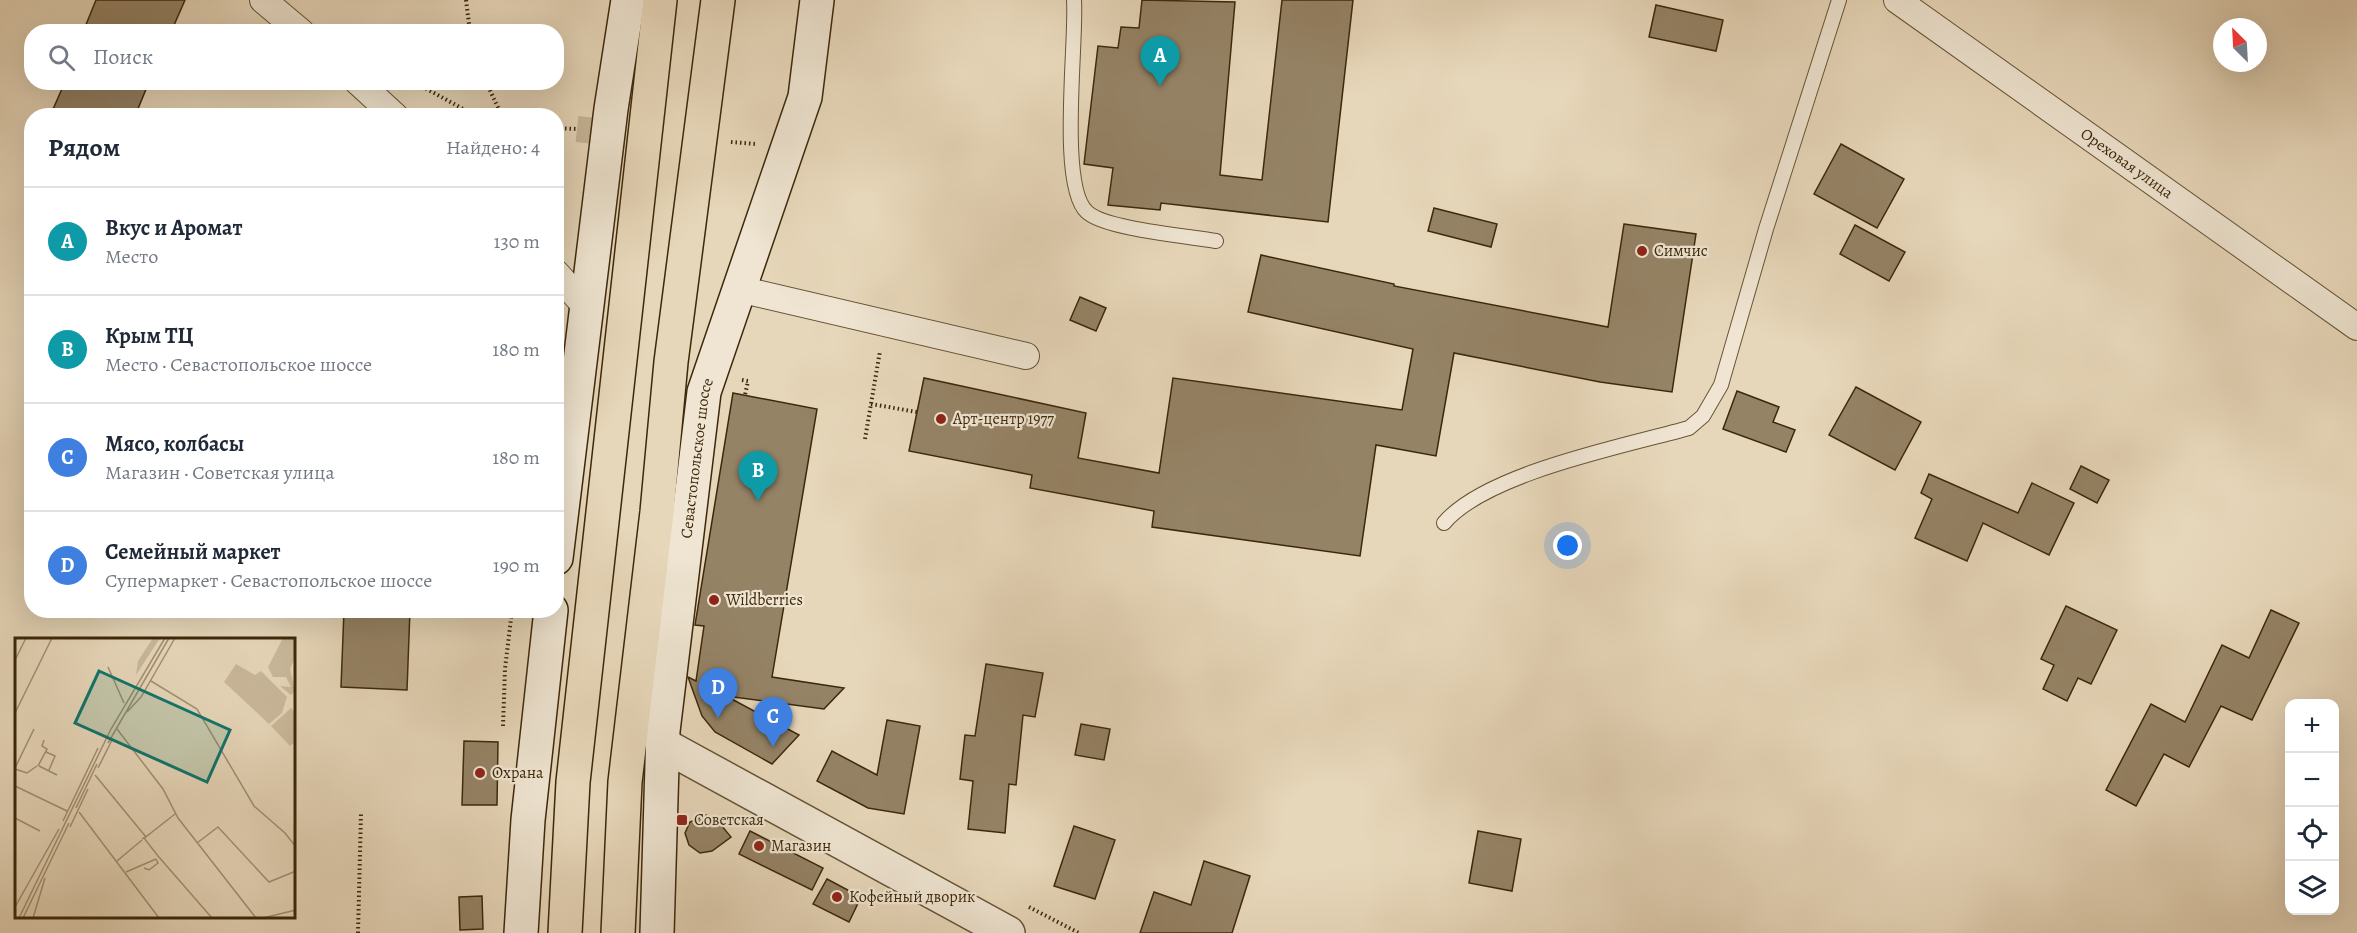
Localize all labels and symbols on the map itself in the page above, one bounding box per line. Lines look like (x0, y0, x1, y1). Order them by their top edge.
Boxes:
north arrow (2213, 18, 2267, 72)
pin: A (1140, 36, 1180, 86)
street label: Ореховая улица (2076, 123, 2178, 204)
place label: Симчис (1654, 240, 1708, 262)
marker: Симчис (1635, 244, 1649, 258)
street label: Севастопольское шоссе (675, 375, 719, 540)
place label: Арт-центр 1977 (952, 408, 1054, 430)
marker: Арт-центр 1977 (934, 412, 948, 426)
pin: B (738, 452, 777, 501)
your location (1553, 531, 1582, 560)
place label: Wildberries (725, 589, 803, 611)
marker: Wildberries (707, 593, 721, 607)
inset map (15, 638, 296, 918)
pin: D (698, 668, 738, 718)
pin: C (754, 698, 792, 747)
place label: Охрана (492, 762, 544, 784)
marker: Охрана (473, 766, 487, 780)
place label: Советская (694, 809, 764, 831)
marker: Советская (675, 813, 689, 827)
place label: Магазин (771, 835, 831, 857)
marker: Магазин (752, 839, 766, 853)
place label: Кофейный дворик (849, 886, 975, 908)
marker: Кофейный дворик (830, 890, 844, 904)

